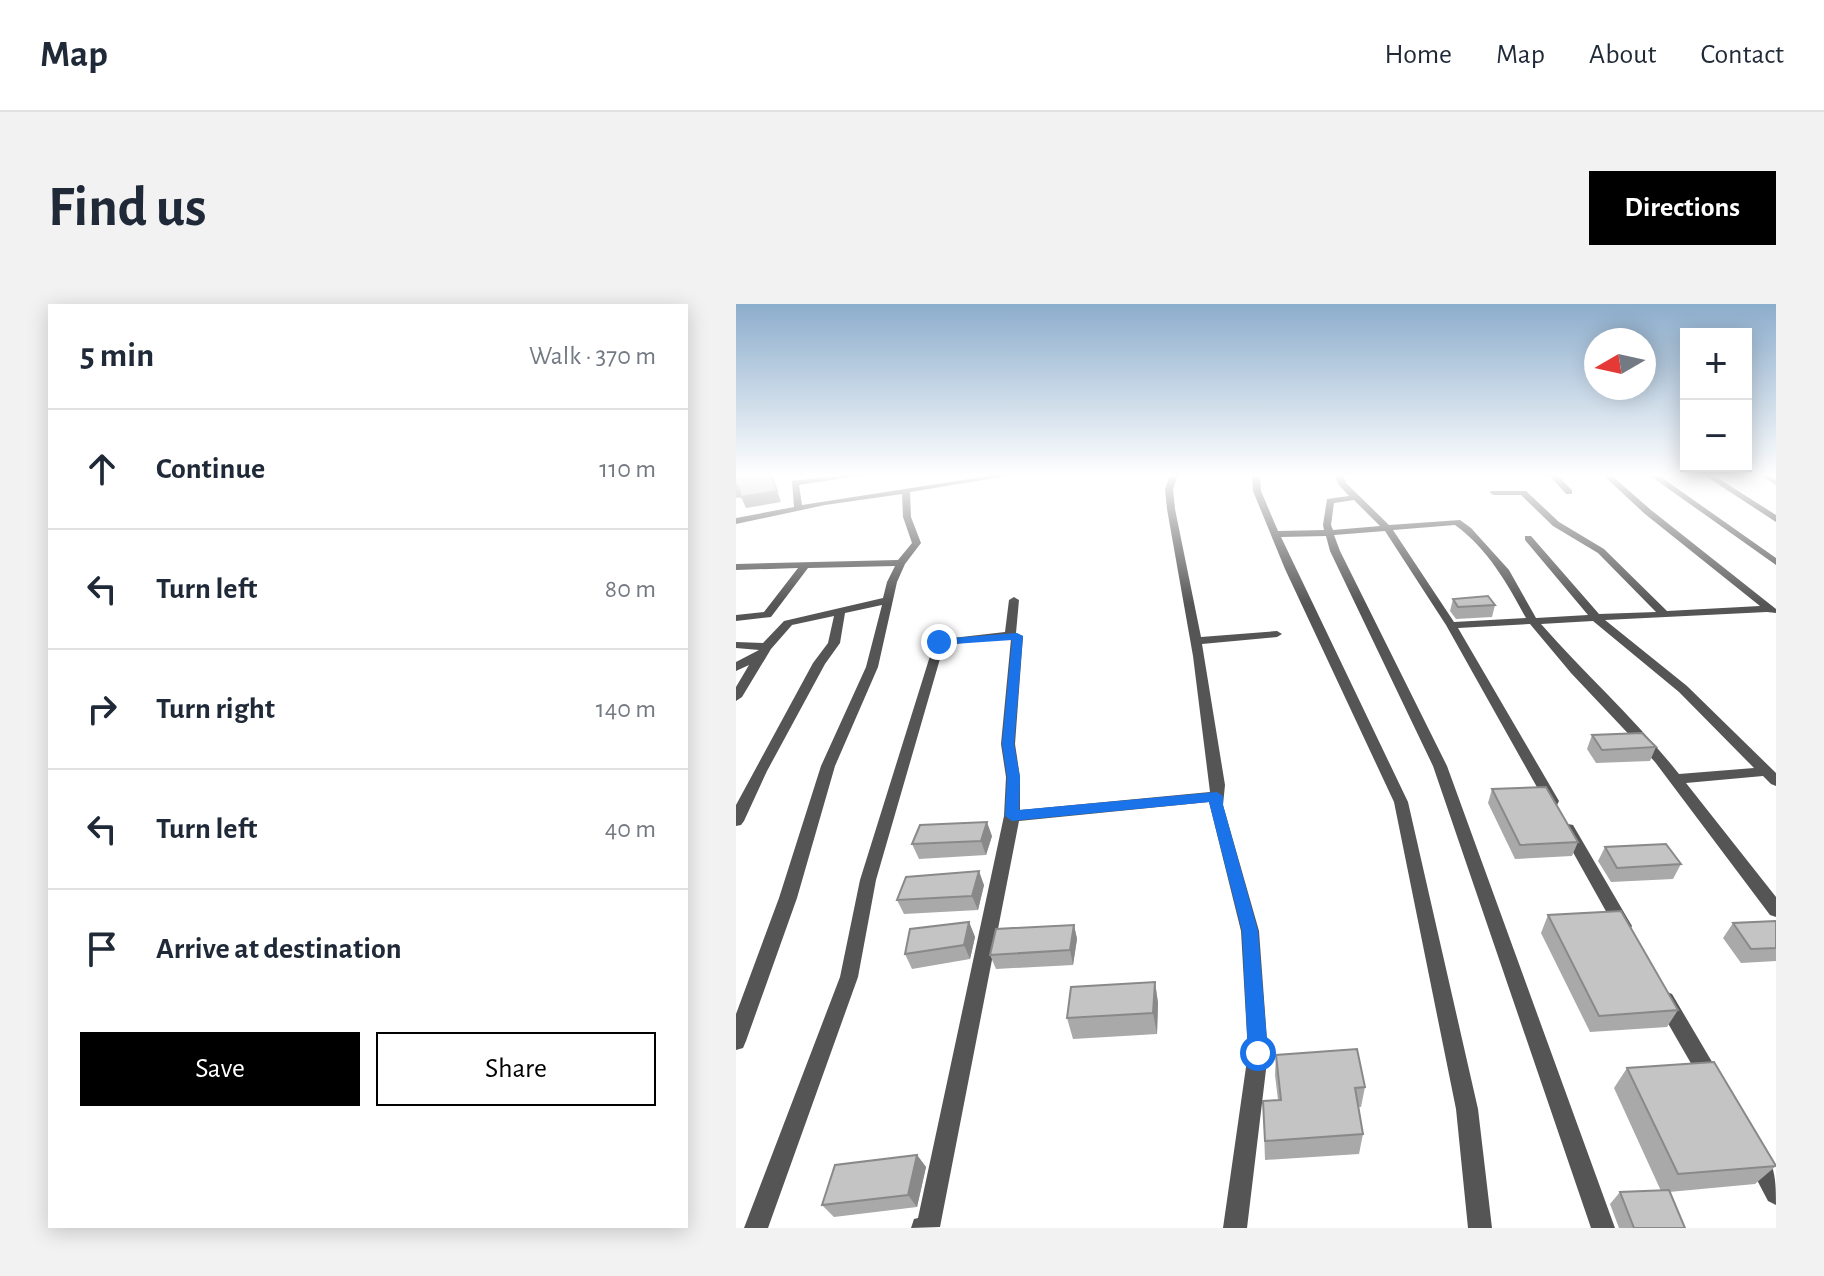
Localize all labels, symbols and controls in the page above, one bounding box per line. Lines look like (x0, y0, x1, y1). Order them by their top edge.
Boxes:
text: Map (40, 36, 108, 74)
text: Home (1385, 41, 1452, 69)
text: Map (1496, 41, 1545, 69)
text: About (1589, 41, 1657, 69)
text: Contact (1701, 41, 1784, 69)
button: Directions (1589, 171, 1776, 245)
text: Find us (48, 180, 206, 236)
north arrow (1584, 328, 1656, 400)
map controls (1680, 328, 1752, 472)
button: + (1680, 328, 1752, 400)
text: 5 min (80, 339, 154, 373)
text: Walk · 370 m (529, 343, 656, 369)
button: − (1680, 400, 1752, 472)
icon: ahead (80, 447, 124, 491)
text: Continue (156, 454, 265, 484)
text: 110 m (599, 456, 656, 482)
icon: left (80, 567, 124, 611)
text: Turn left (156, 574, 257, 604)
text: 80 m (605, 576, 656, 602)
route end (921, 624, 957, 660)
icon: right (80, 687, 124, 731)
text: Turn right (156, 694, 275, 724)
text: 140 m (596, 696, 656, 722)
icon: left (80, 807, 124, 851)
text: Turn left (156, 814, 257, 844)
text: 40 m (605, 816, 656, 842)
icon: arrive (80, 927, 124, 971)
text: Arrive at destination (156, 934, 402, 964)
button: Save (80, 1032, 360, 1106)
button: Share (376, 1032, 656, 1106)
route start (1240, 1035, 1276, 1071)

